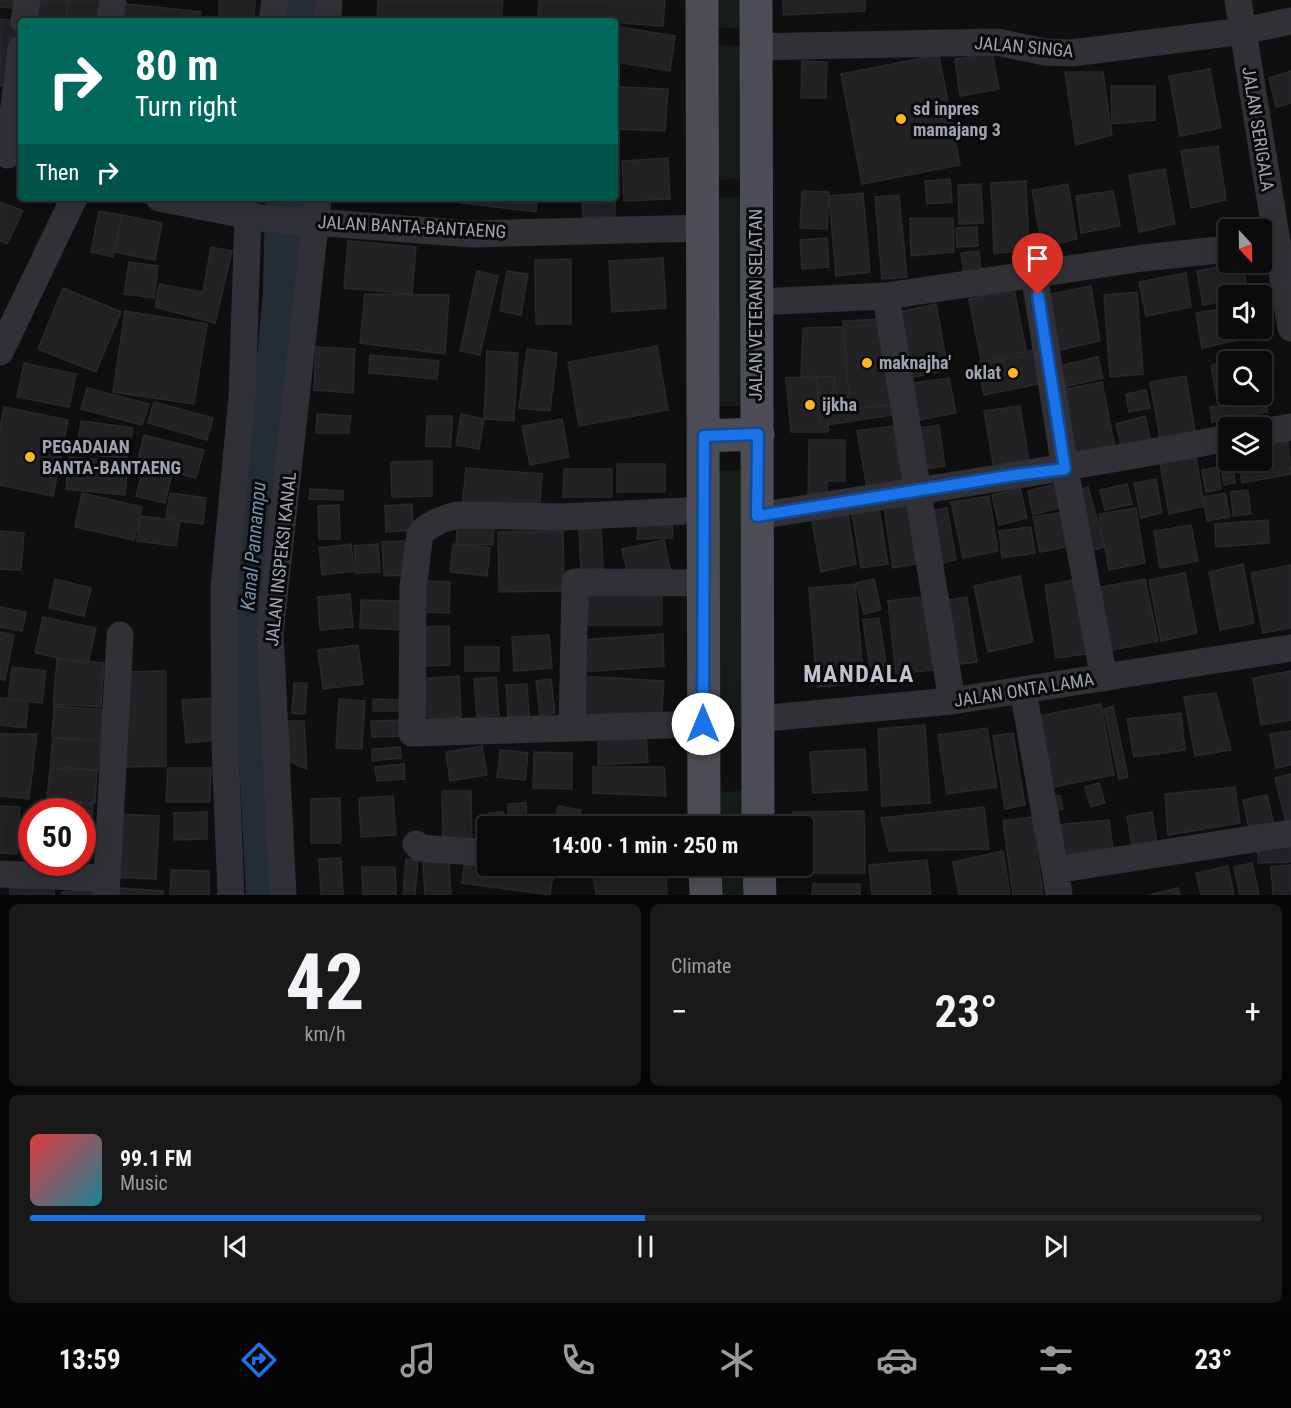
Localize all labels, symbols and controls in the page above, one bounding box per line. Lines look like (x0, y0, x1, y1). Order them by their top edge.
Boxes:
street label: JALAN SINGA (974, 32, 1075, 61)
text: 80 m (135, 41, 218, 90)
icon: right (36, 42, 114, 120)
street label: JALAN SERIGALA (1238, 65, 1279, 193)
text: Turn right (135, 91, 237, 123)
place label: sd inpres mamajang 3 (913, 98, 1001, 140)
marker: sd inpres mamajang 3 (894, 112, 908, 126)
icon: right (91, 156, 124, 189)
text: Then (36, 160, 79, 185)
street label: JALAN VETERAN SELATAN (745, 209, 766, 401)
street label: JALAN BANTA-BANTAENG (317, 211, 507, 242)
north arrow (1218, 219, 1272, 273)
map controls (1218, 219, 1272, 471)
pin (1012, 233, 1063, 295)
icon: arrive (1021, 242, 1054, 275)
button: sound (1218, 285, 1272, 339)
button: search (1218, 351, 1272, 405)
place label: maknajha' (879, 352, 951, 373)
marker: maknajha' (860, 356, 874, 370)
place label: oklat (965, 362, 1001, 383)
marker: oklat (1006, 366, 1020, 380)
place label: ijkha (822, 394, 857, 415)
marker: ijkha (803, 398, 817, 412)
button: layers (1218, 417, 1272, 471)
place label: PEGADAIAN BANTA-BANTAENG (42, 436, 181, 478)
marker: PEGADAIAN BANTA-BANTAENG (23, 450, 37, 464)
street label: JALAN INSPEKSI KANAL (261, 470, 300, 647)
water label: Kanal Pannampu (235, 481, 271, 611)
district label: MANDALA (803, 660, 915, 688)
street label: JALAN ONTA LAMA (952, 668, 1096, 711)
position arrow (671, 692, 735, 756)
speed limit sign: 50 (18, 798, 96, 876)
text: 14:00 · 1 min · 250 m (552, 833, 738, 858)
text: 42 (286, 937, 364, 1028)
text: Climate (671, 954, 731, 978)
text: 23° (935, 985, 998, 1038)
text: − (671, 992, 688, 1031)
text: + (1245, 992, 1261, 1031)
text: km/h (304, 1022, 346, 1046)
text: 99.1 FM (120, 1146, 192, 1171)
text: Music (120, 1171, 168, 1195)
icon: previous (219, 1230, 252, 1263)
icon: pause (629, 1230, 662, 1263)
icon: next (1039, 1230, 1072, 1263)
icon: directions (238, 1339, 280, 1381)
icon: music (397, 1339, 439, 1381)
icon: phone (557, 1339, 599, 1381)
icon: climate (716, 1339, 758, 1381)
icon: car (876, 1339, 918, 1381)
icon: filters (1035, 1339, 1077, 1381)
text: 13:59 (59, 1344, 121, 1376)
text: 23° (1194, 1344, 1232, 1376)

